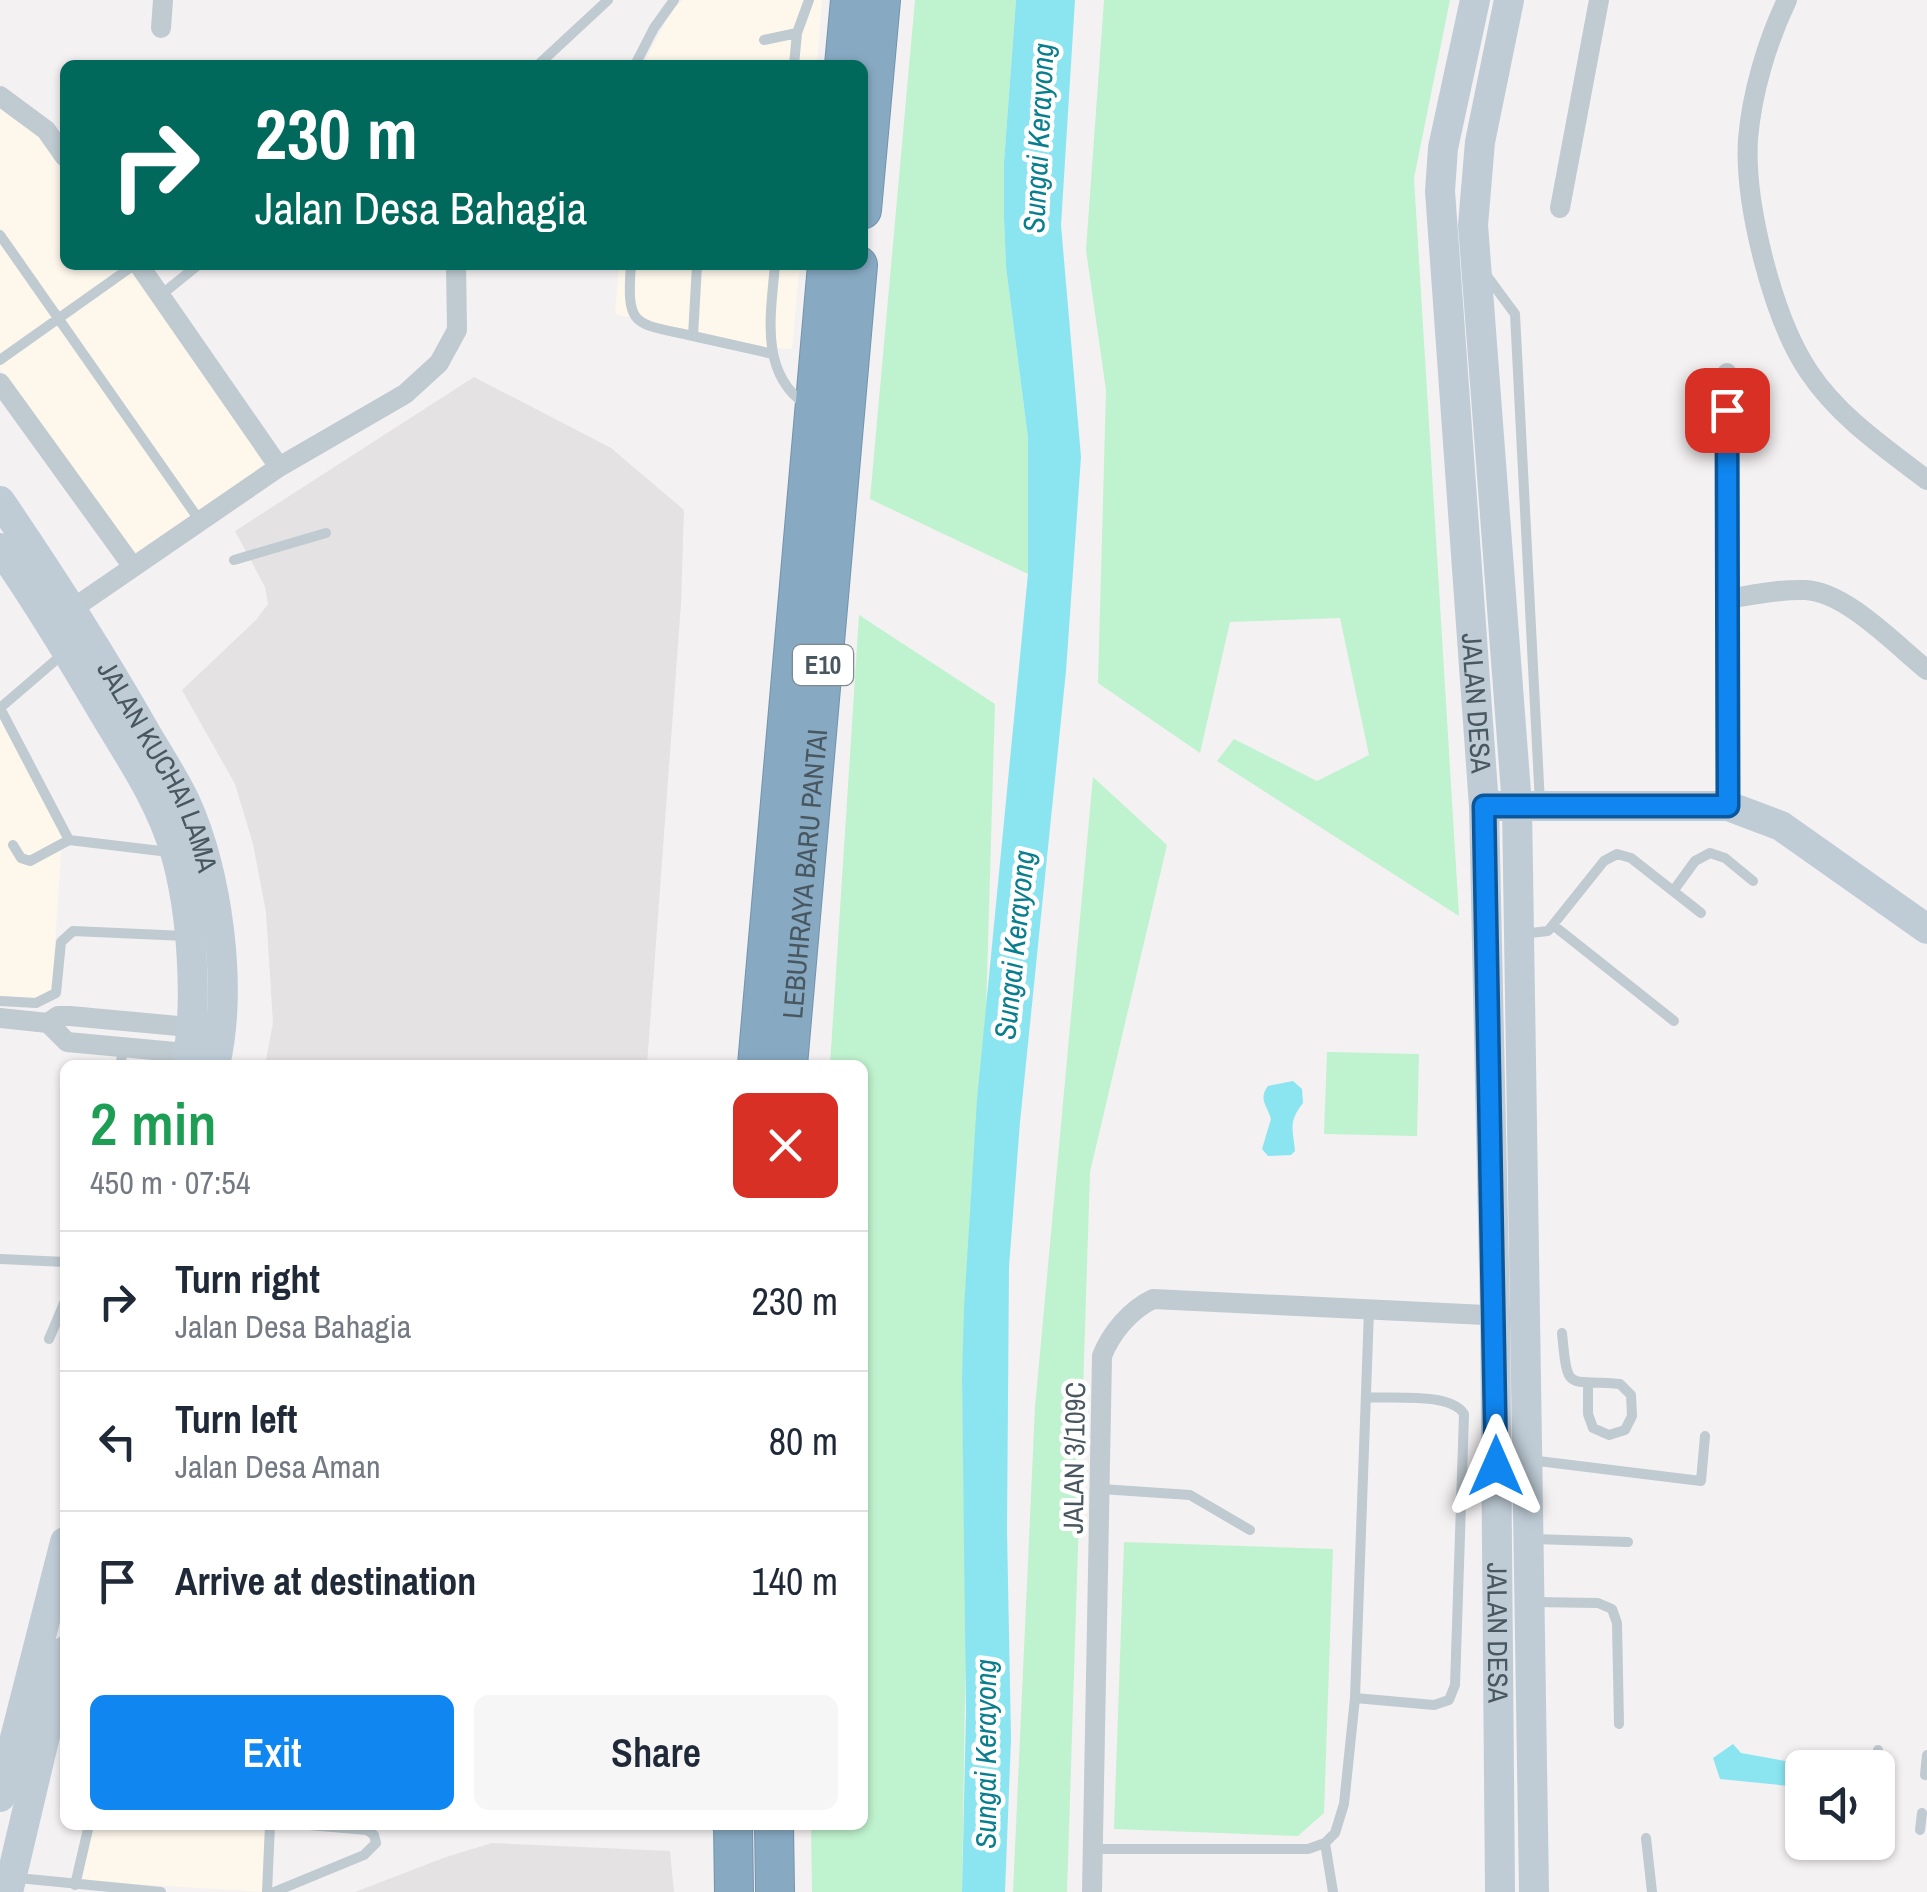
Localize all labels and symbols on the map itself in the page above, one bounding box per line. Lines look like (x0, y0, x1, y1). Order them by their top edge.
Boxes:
water label: Sungai Kerayong (1013, 42, 1063, 234)
pin (1685, 368, 1770, 453)
street label: JALAN DESA (1453, 632, 1501, 775)
road number: E10 (793, 645, 853, 685)
street label: JALAN KUCHAI LAMA (89, 653, 227, 877)
street label: LEBUHRAYA BARU PANTAI (773, 727, 836, 1020)
water label: Sungai Kerayong (984, 848, 1044, 1042)
street label: JALAN 3/109C (1054, 1382, 1094, 1534)
position arrow (1444, 1414, 1548, 1518)
street label: JALAN DESA (1478, 1562, 1517, 1704)
water label: Sungai Kerayong (965, 1659, 1005, 1849)

